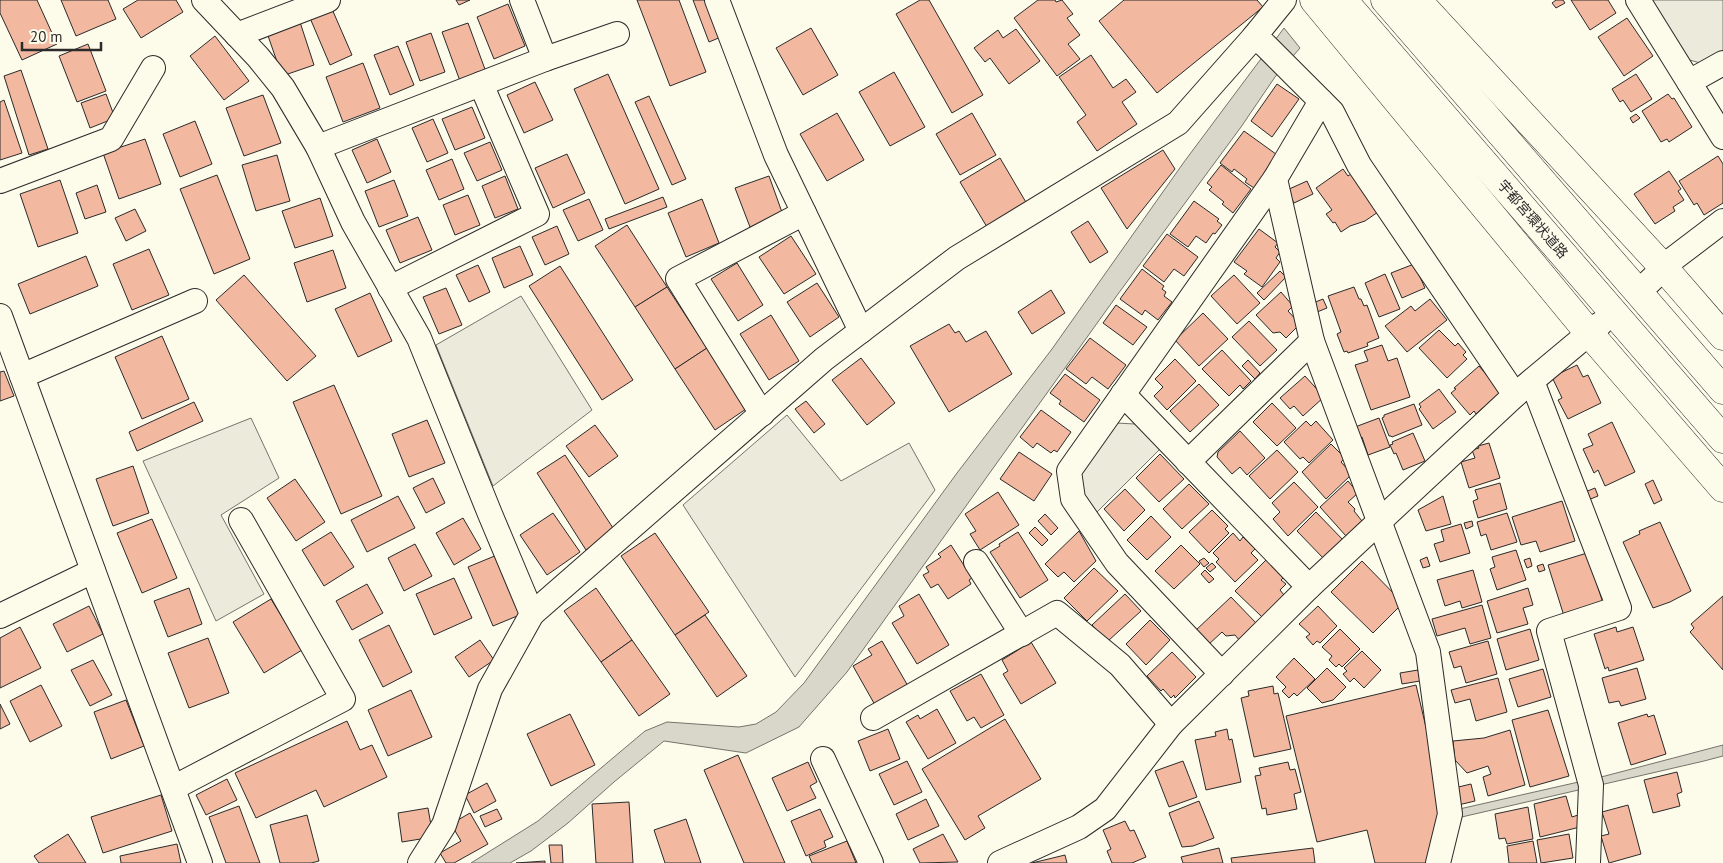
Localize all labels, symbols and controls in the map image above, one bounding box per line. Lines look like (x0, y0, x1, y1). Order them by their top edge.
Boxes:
scale bar (22, 20, 101, 52)
text: 20 m (30, 27, 63, 46)
street label: 宇都宮環状道路 (1494, 176, 1572, 262)

